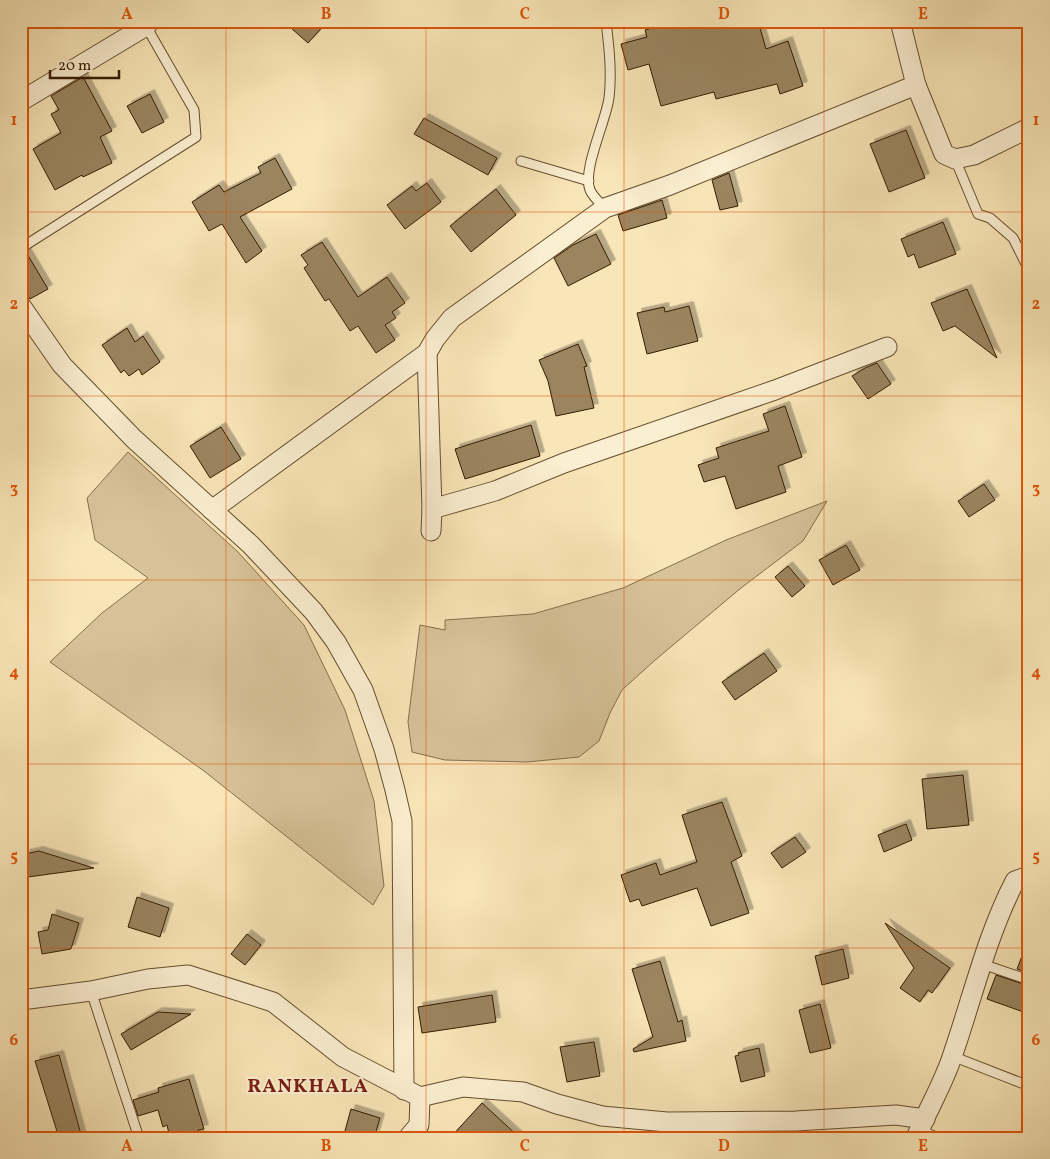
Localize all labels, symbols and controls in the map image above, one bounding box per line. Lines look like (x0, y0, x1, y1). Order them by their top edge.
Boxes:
text: A (121, 4, 133, 26)
text: B (321, 4, 332, 26)
text: C (520, 4, 530, 26)
text: D (718, 4, 730, 26)
text: E (918, 4, 928, 26)
scale bar (50, 48, 119, 80)
text: 20 m (58, 56, 91, 77)
text: 1 (11, 110, 17, 132)
text: 1 (1033, 110, 1039, 132)
text: 2 (10, 294, 18, 316)
text: 2 (1032, 294, 1040, 316)
text: 3 (10, 478, 18, 500)
text: 3 (1032, 478, 1040, 500)
text: 4 (9, 662, 19, 684)
text: 4 (1031, 662, 1041, 684)
text: 5 (10, 846, 18, 868)
text: 5 (1032, 846, 1040, 868)
text: 6 (10, 1030, 19, 1052)
text: 6 (1032, 1030, 1041, 1052)
district label: RANKHALA (247, 1073, 369, 1101)
text: A (121, 1136, 133, 1158)
text: B (321, 1136, 332, 1158)
text: C (520, 1136, 530, 1158)
text: D (718, 1136, 730, 1158)
text: E (918, 1136, 928, 1158)

